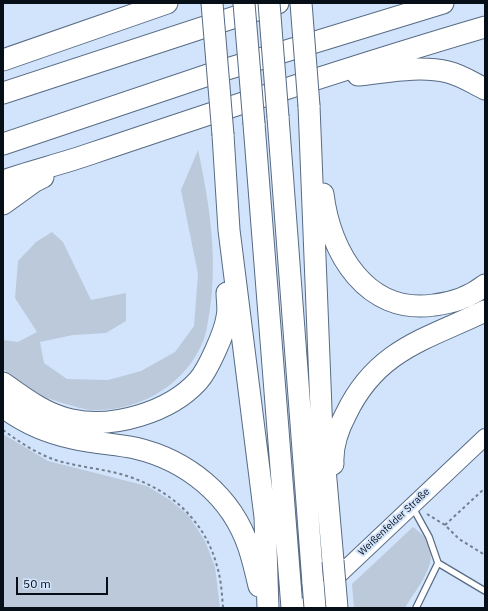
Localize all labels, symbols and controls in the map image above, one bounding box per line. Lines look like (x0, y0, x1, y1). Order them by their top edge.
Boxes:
street label: Weißenfelder Straße (356, 486, 432, 558)
scale bar (18, 569, 110, 595)
text: 50 m (23, 576, 51, 591)

